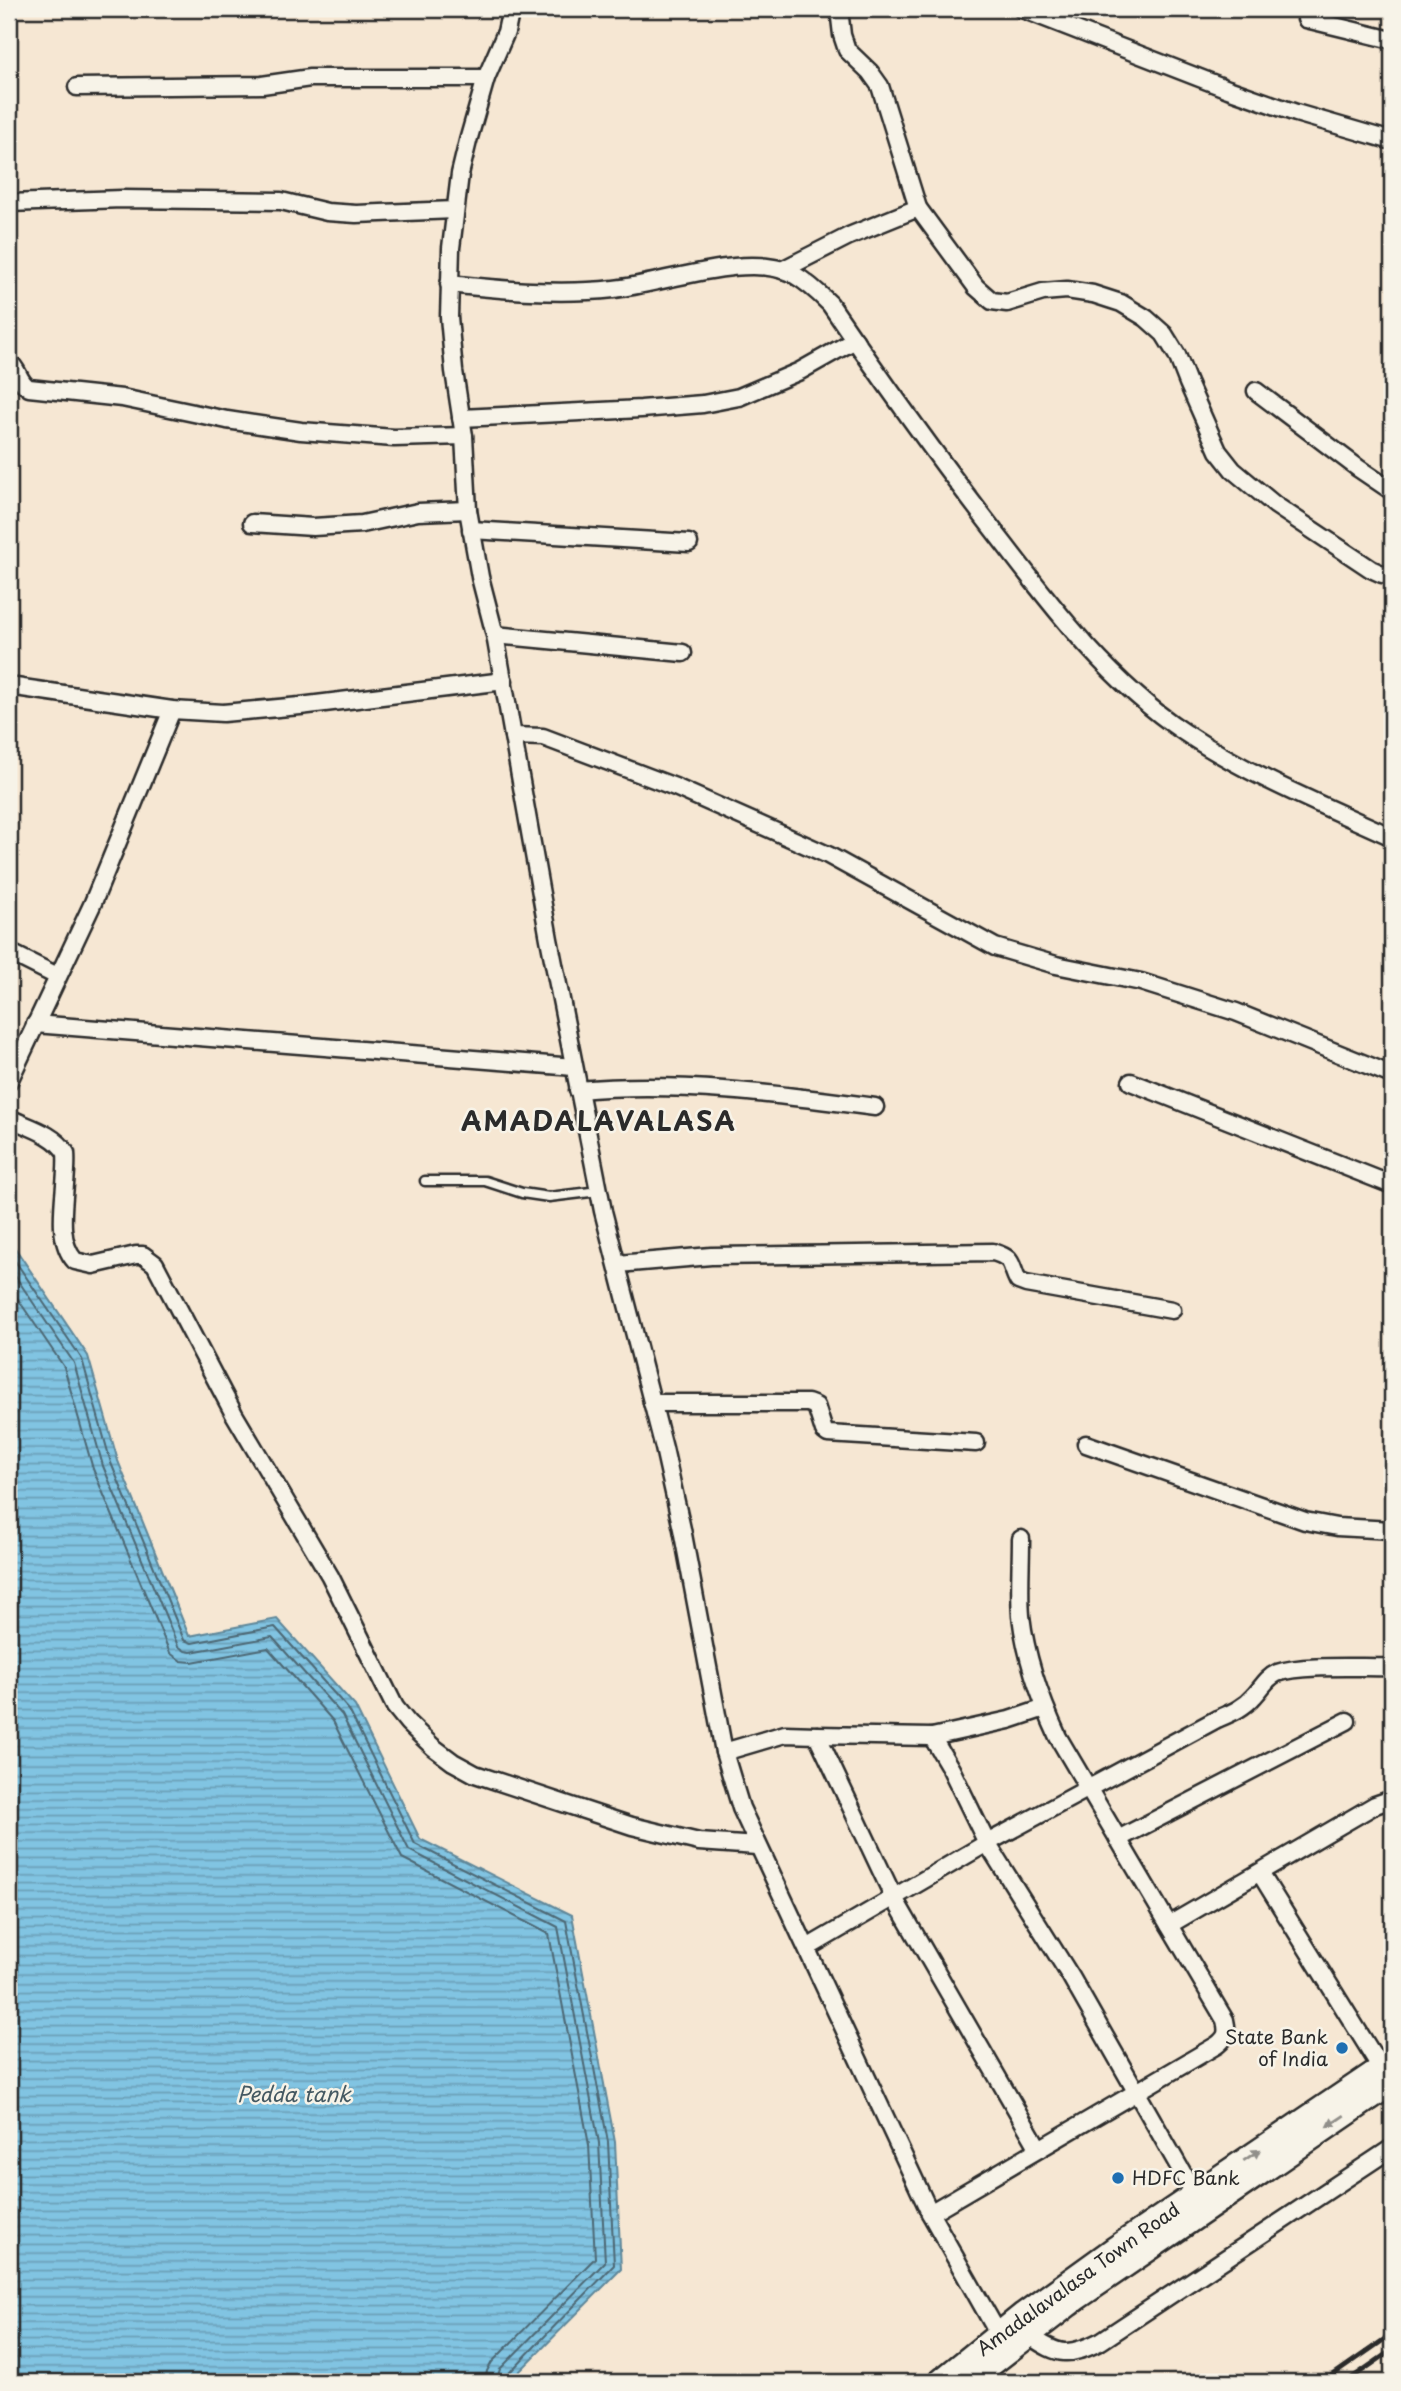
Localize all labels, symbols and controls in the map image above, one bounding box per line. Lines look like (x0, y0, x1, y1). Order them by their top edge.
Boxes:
district label: AMADALAVALASA (461, 1101, 737, 1140)
place label: State Bank of India (1225, 2022, 1328, 2072)
marker: State Bank of India (1334, 2040, 1350, 2056)
water label: Pedda tank (237, 2077, 352, 2109)
one-way arrow (1327, 2114, 1345, 2128)
one-way arrow (1243, 2148, 1262, 2161)
place label: HDFC Bank (1132, 2163, 1240, 2191)
marker: HDFC Bank (1110, 2170, 1126, 2186)
street label: Amadalavalasa Town Road (970, 2195, 1185, 2362)

